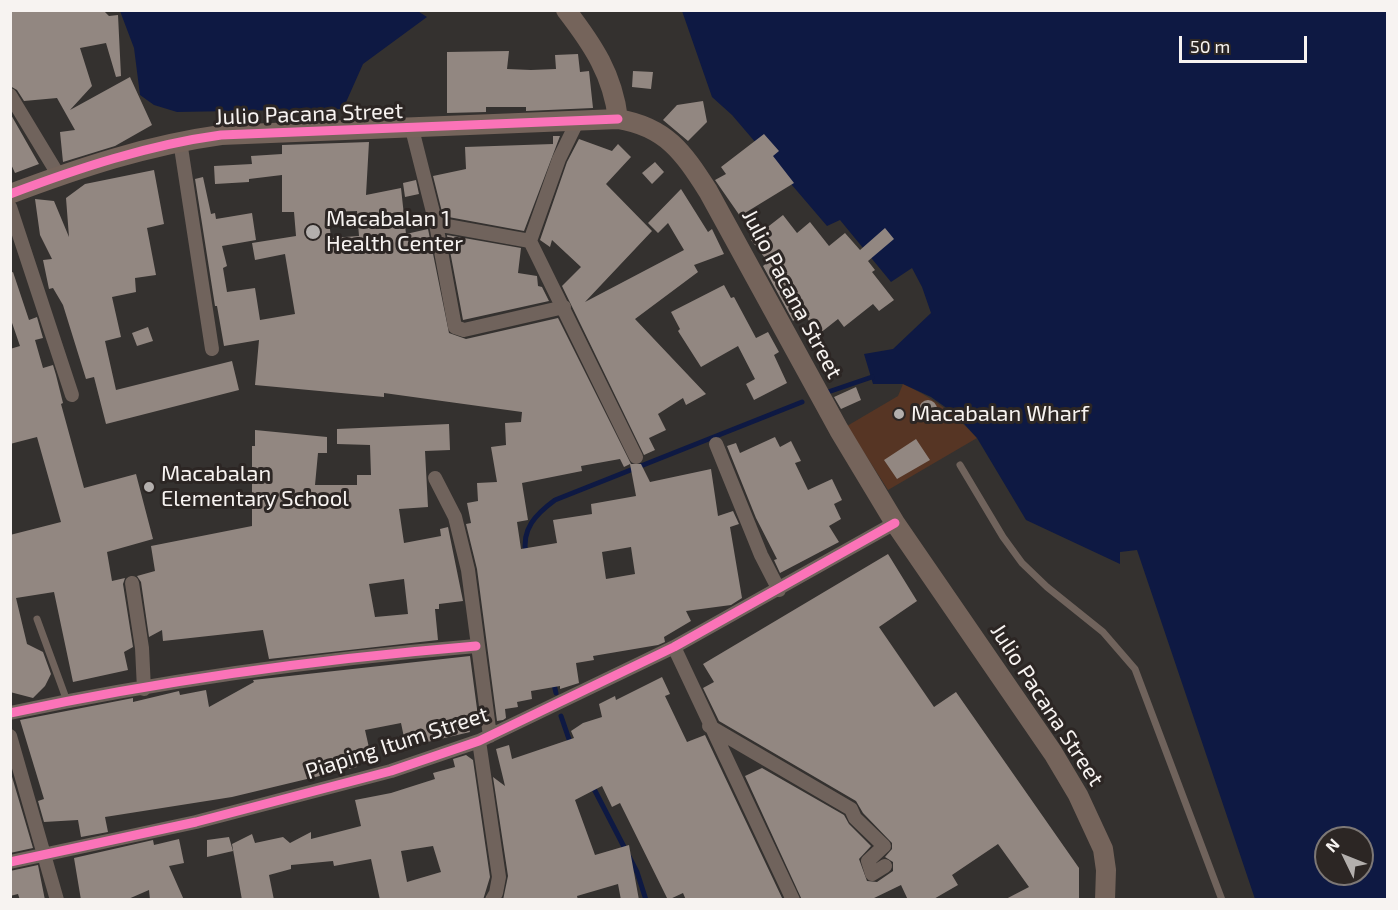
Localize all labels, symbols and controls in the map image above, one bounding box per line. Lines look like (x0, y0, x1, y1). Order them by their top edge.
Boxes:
scale bar (1182, 24, 1310, 62)
text: 50 m (1190, 35, 1230, 57)
street label: Julio Pacana Street (215, 98, 403, 130)
street label: Julio Pacana Street (736, 205, 848, 383)
place label: Macabalan 1 Health Center (326, 206, 463, 258)
marker: Macabalan 1 Health Center (304, 223, 322, 241)
place label: Macabalan Wharf (911, 401, 1089, 427)
marker: Macabalan Wharf (892, 407, 906, 421)
place label: Macabalan Elementary School (161, 461, 349, 512)
marker: Macabalan Elementary School (142, 480, 156, 494)
street label: Julio Pacana Street (985, 619, 1109, 791)
street label: Piaping Itum Street (302, 701, 492, 785)
north arrow (1314, 826, 1374, 886)
text: N (1321, 834, 1343, 855)

